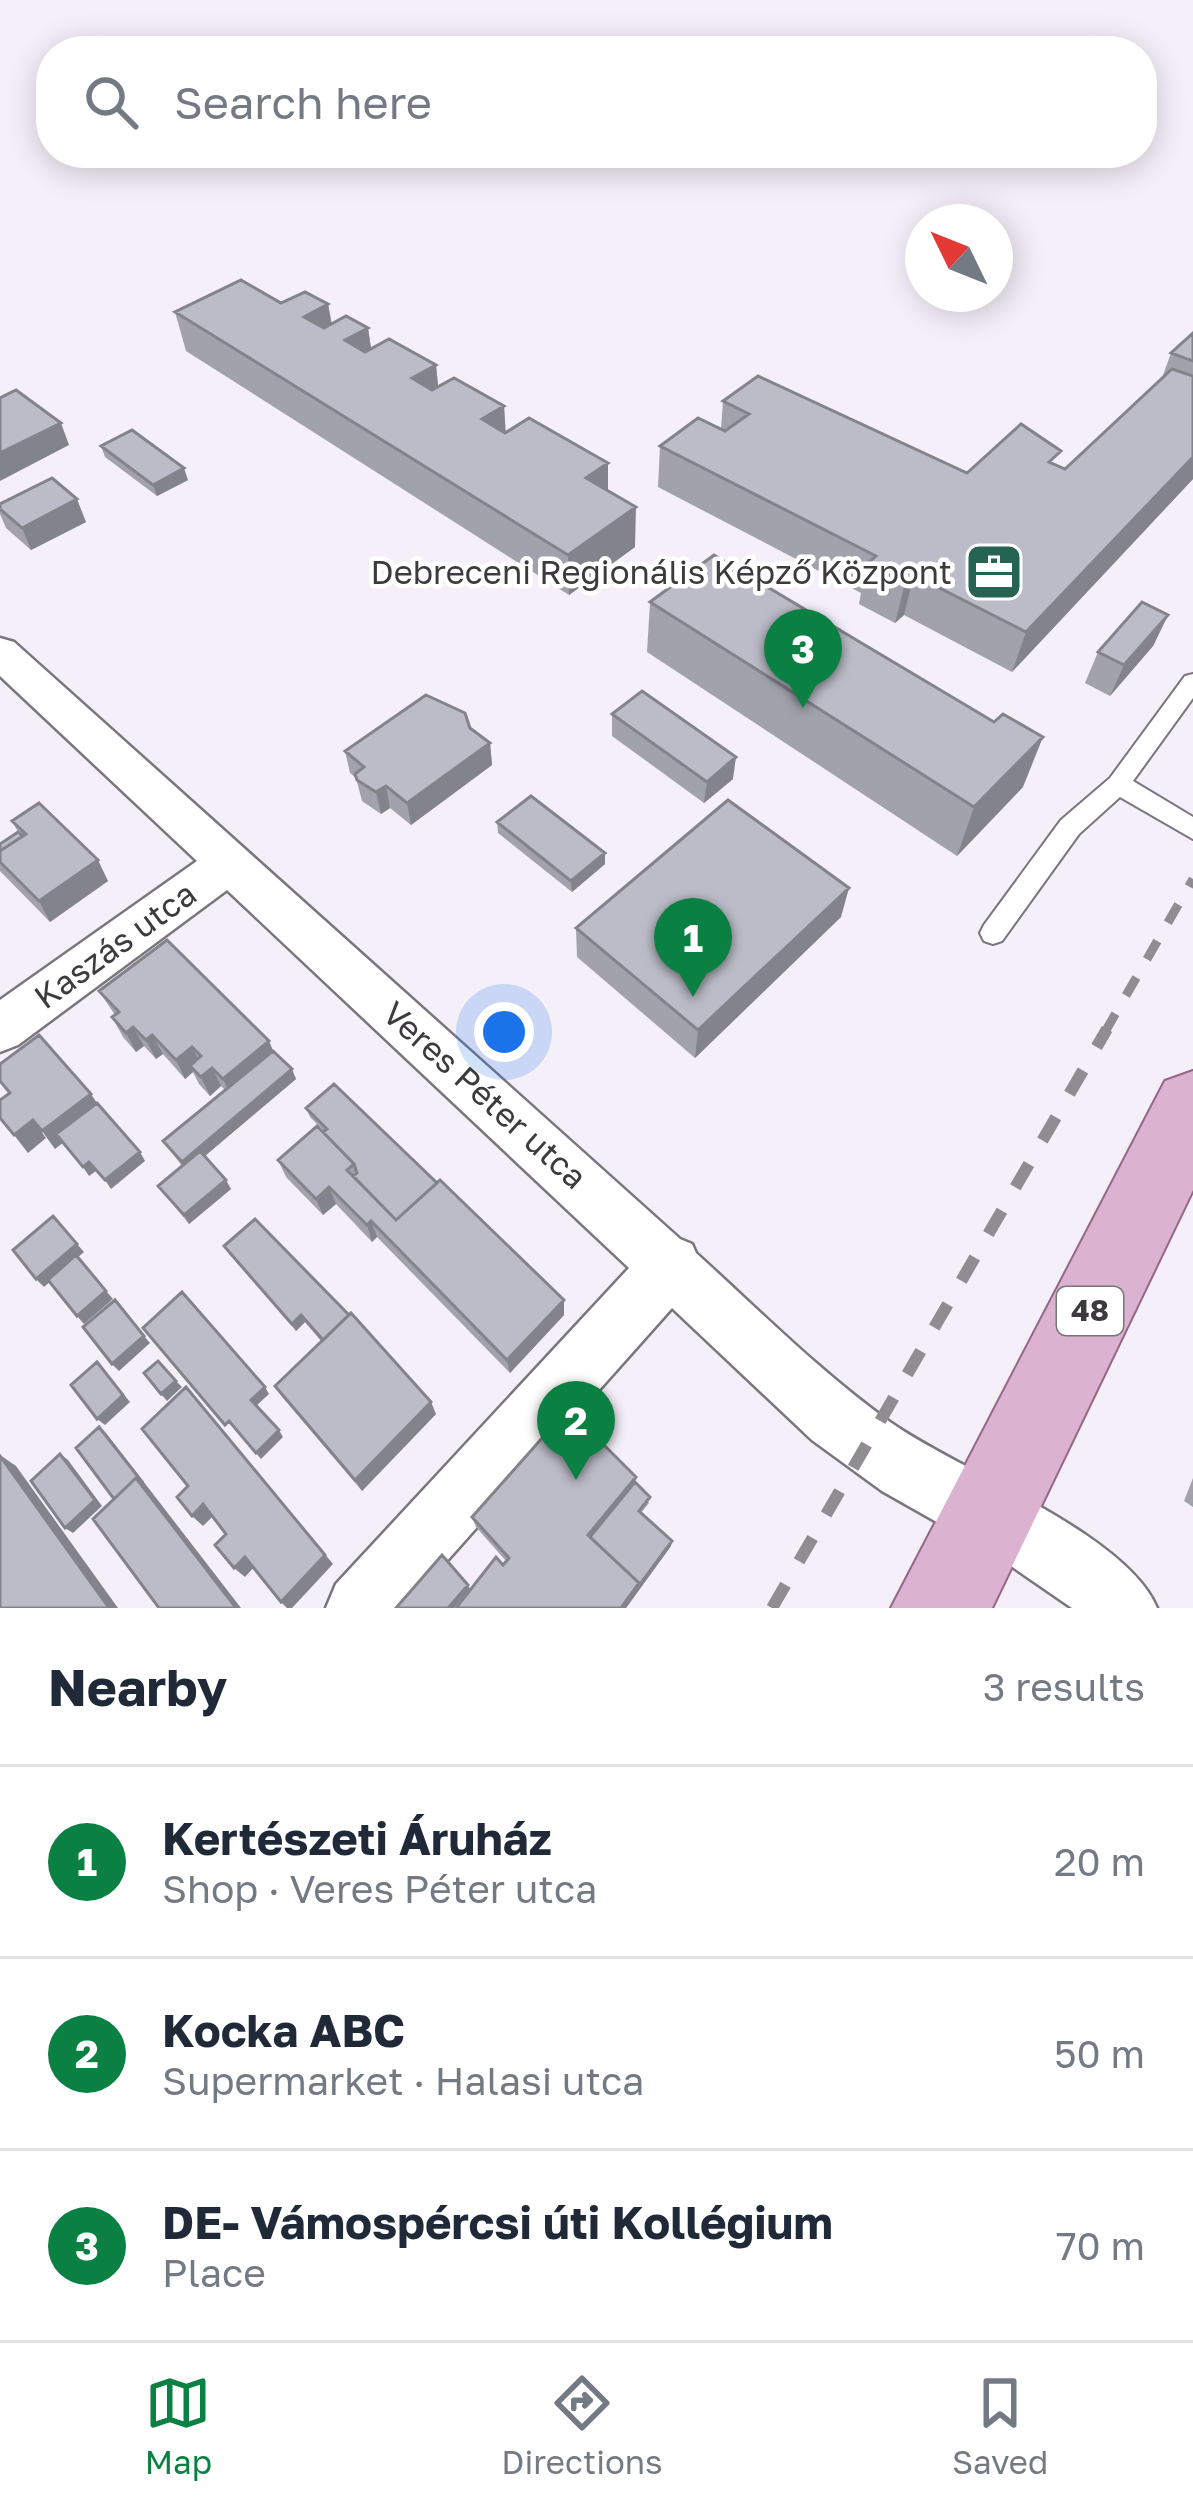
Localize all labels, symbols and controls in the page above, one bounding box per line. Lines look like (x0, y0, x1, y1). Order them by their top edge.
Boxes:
search box (36, 36, 1157, 168)
icon: search (78, 69, 144, 135)
text: Search here (174, 75, 432, 129)
north arrow (905, 204, 1013, 312)
office icon: Debreceni Regionális Képző Központ (963, 541, 1025, 603)
place label: Debreceni Regionális Képző Központ (371, 552, 952, 591)
pin: 3 (764, 609, 842, 708)
street label: Kaszás utca (27, 873, 203, 1016)
pin: 1 (654, 898, 732, 997)
street label: Veres Péter utca (376, 993, 595, 1196)
your location (474, 1002, 534, 1062)
road number: 48 (1057, 1287, 1123, 1335)
pin: 2 (537, 1381, 615, 1480)
text: Nearby (48, 1656, 227, 1717)
text: 3 results (983, 1663, 1145, 1710)
text: Kertészeti Áruház (162, 1811, 552, 1865)
text: 1 (77, 1838, 97, 1885)
text: 20 m (1054, 1838, 1145, 1885)
text: Shop · Veres Péter utca (162, 1865, 597, 1912)
text: Kocka ABC (162, 2003, 405, 2057)
text: 2 (75, 2030, 99, 2077)
text: 50 m (1054, 2030, 1145, 2077)
text: Supermarket · Halasi utca (162, 2057, 644, 2104)
text: DE- Vámospércsi úti Kollégium (162, 2195, 833, 2249)
text: 3 (75, 2222, 99, 2269)
text: 70 m (1056, 2222, 1145, 2269)
text: Place (162, 2249, 266, 2296)
tab: Map (145, 2370, 212, 2481)
tab: Directions (501, 2370, 663, 2481)
tab: Saved (952, 2370, 1048, 2481)

